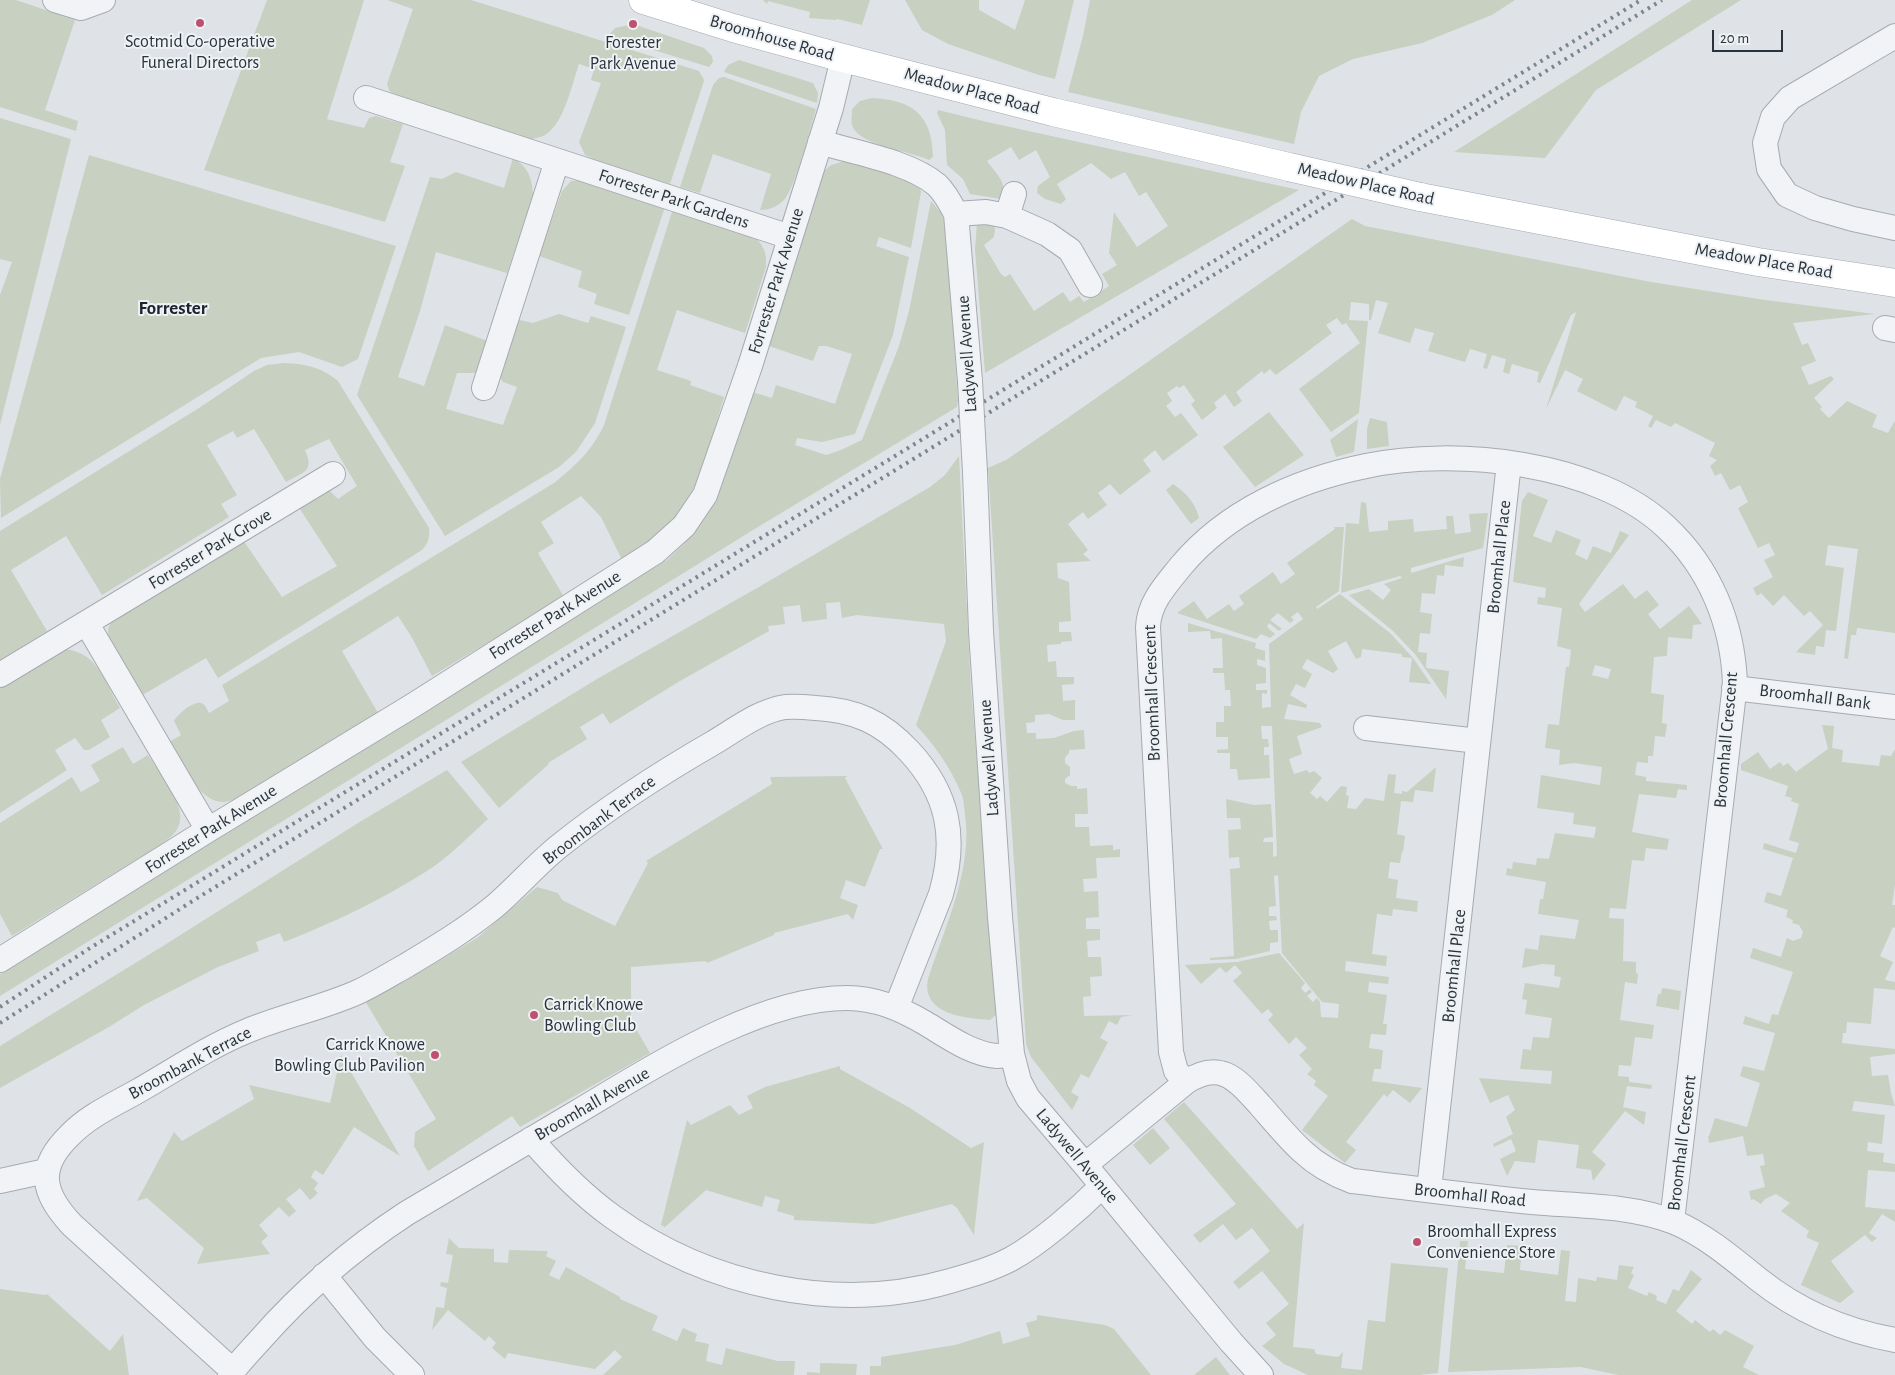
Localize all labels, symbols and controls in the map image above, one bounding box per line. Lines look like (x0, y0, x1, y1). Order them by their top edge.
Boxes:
street label: Broomhouse Road (707, 10, 837, 66)
marker: Scotmid Co-operative Funeral Directors (194, 17, 206, 29)
marker: Forester Park Avenue (627, 18, 639, 30)
scale bar (1715, 20, 1786, 52)
place label: Scotmid Co-operative Funeral Directors (125, 31, 275, 74)
text: 20 m (1720, 31, 1749, 46)
place label: Forester Park Avenue (590, 32, 676, 74)
street label: Meadow Place Road (902, 63, 1042, 119)
street label: Meadow Place Road (1296, 158, 1436, 210)
street label: Forrester Park Gardens (596, 164, 752, 234)
street label: Forrester Park Avenue (744, 205, 808, 357)
street label: Meadow Place Road (1693, 238, 1835, 284)
street label: Ladywell Avenue (952, 295, 982, 413)
district label: Forrester (139, 297, 207, 319)
street label: Broomhall Place (1482, 499, 1516, 615)
street label: Forrester Park Grove (145, 504, 275, 594)
street label: Forrester Park Avenue (485, 566, 625, 664)
street label: Broomhall Crescent (1139, 624, 1165, 762)
street label: Broomhall Crescent (1709, 671, 1743, 809)
street label: Broomhall Bank (1758, 679, 1872, 715)
street label: Ladywell Avenue (974, 699, 1004, 817)
street label: Broombank Terrace (538, 770, 660, 870)
street label: Forrester Park Avenue (141, 780, 281, 878)
street label: Broomhall Place (1437, 908, 1471, 1024)
place label: Carrick Knowe Bowling Club (544, 994, 643, 1036)
marker: Carrick Knowe Bowling Club (528, 1009, 540, 1021)
street label: Broombank Terrace (125, 1022, 255, 1104)
place label: Carrick Knowe Bowling Club Pavilion (274, 1034, 425, 1076)
marker: Carrick Knowe Bowling Club Pavilion (429, 1049, 441, 1061)
street label: Broomhall Avenue (531, 1062, 653, 1146)
street label: Broomhall Crescent (1663, 1074, 1701, 1212)
street label: Ladywell Avenue (1031, 1104, 1123, 1208)
street label: Broomhall Road (1413, 1178, 1527, 1212)
place label: Broomhall Express Convenience Store (1427, 1221, 1557, 1264)
marker: Broomhall Express Convenience Store (1411, 1236, 1423, 1248)

